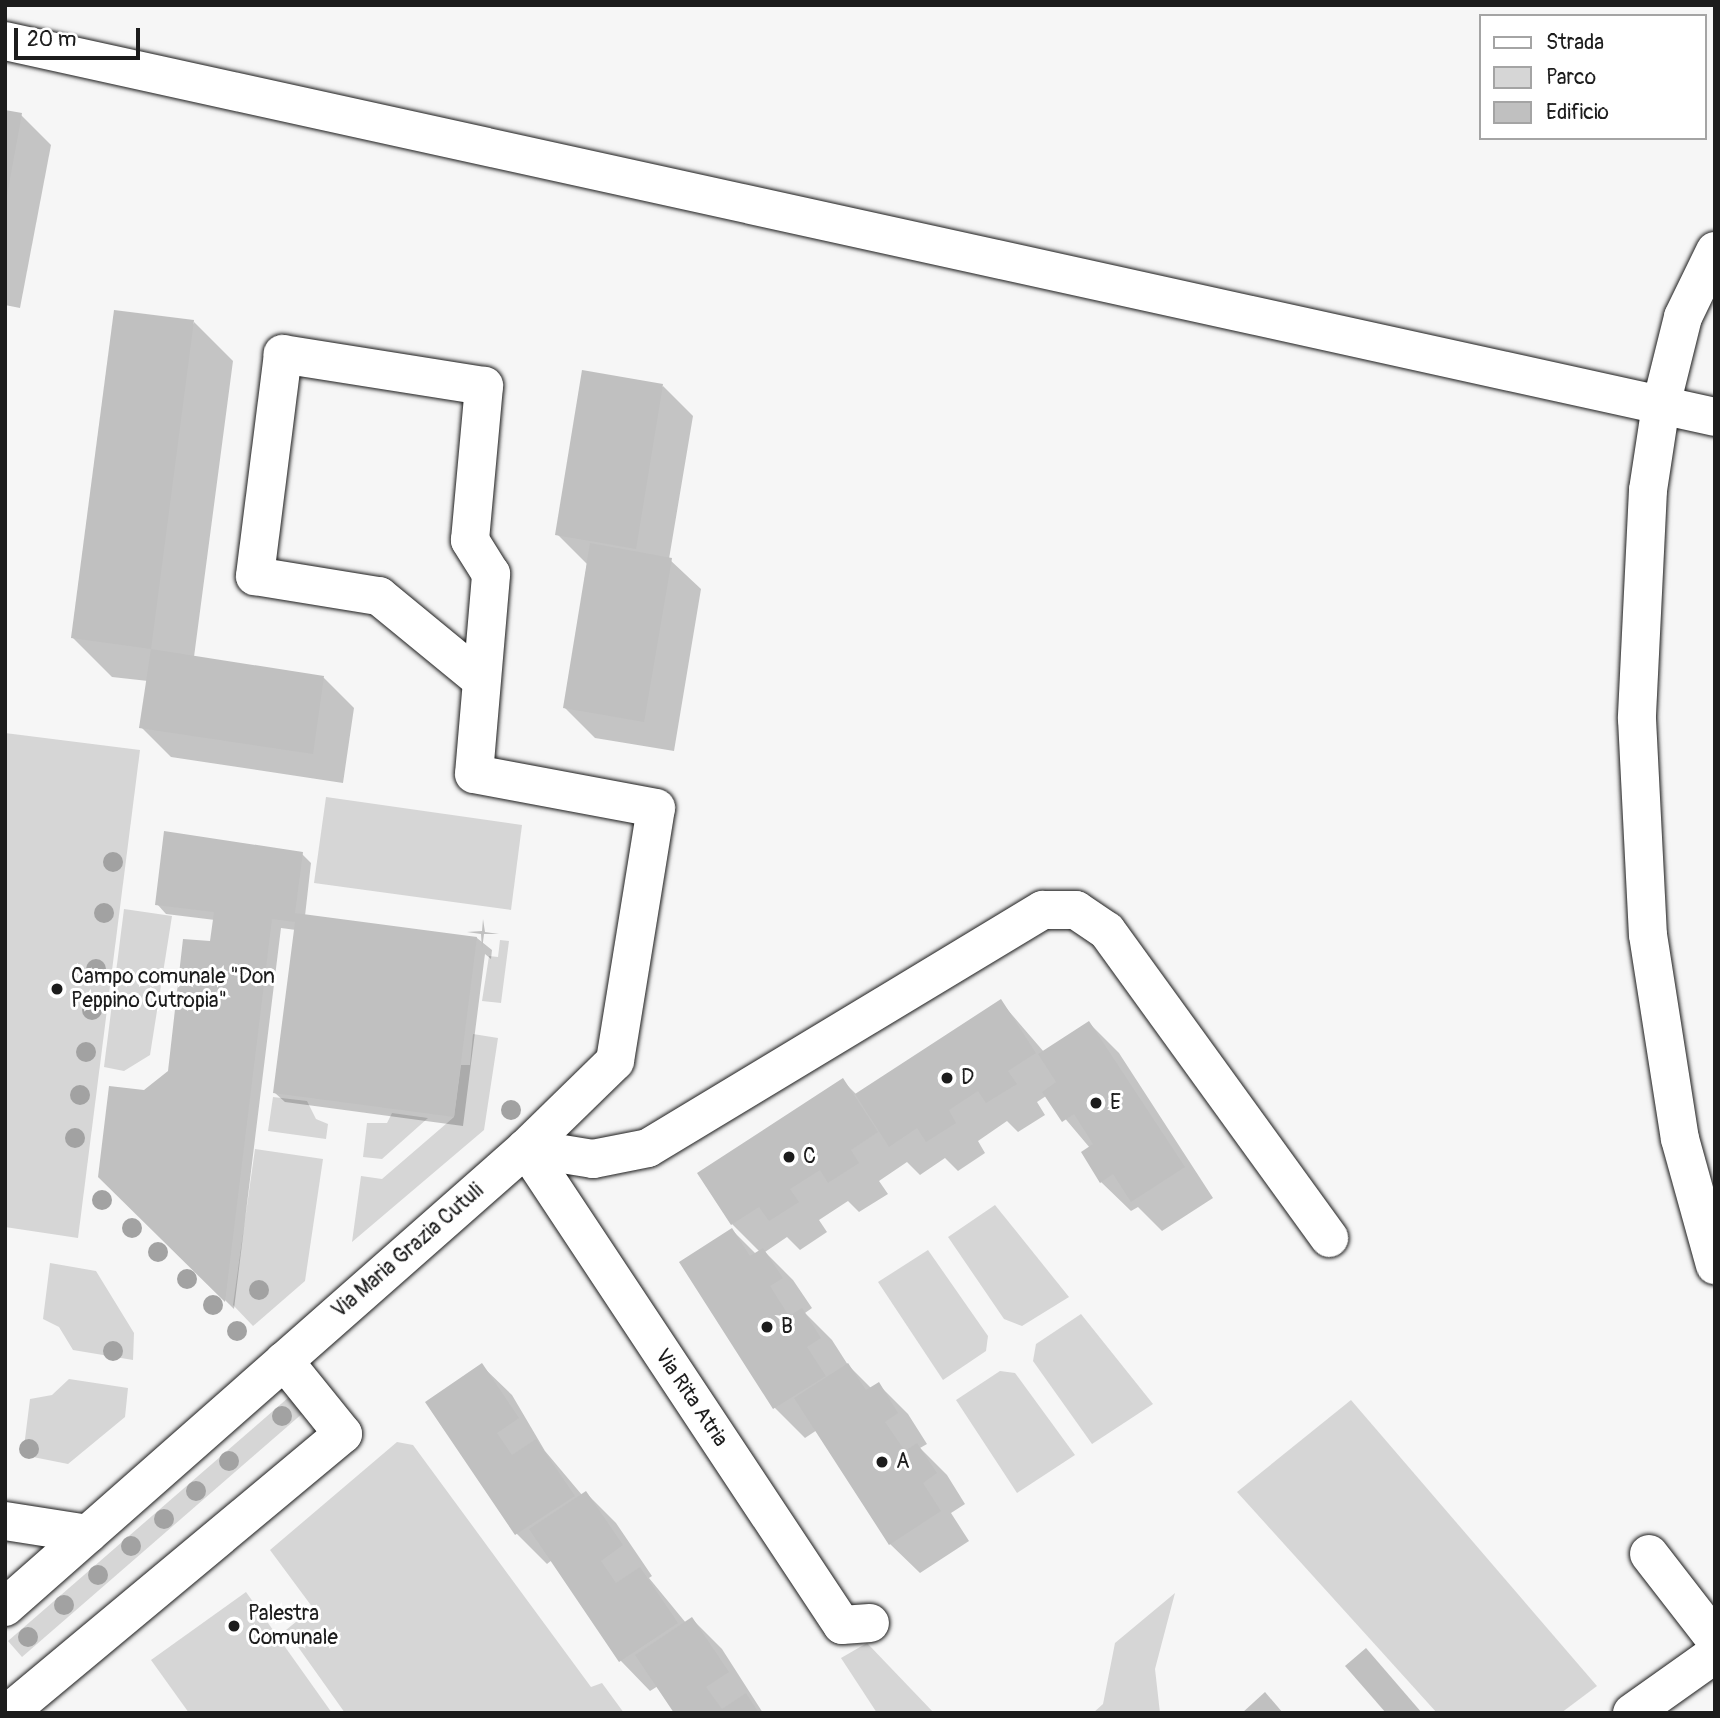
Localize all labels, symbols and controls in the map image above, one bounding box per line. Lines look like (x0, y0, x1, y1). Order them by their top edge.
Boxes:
scale bar (18, 14, 144, 58)
legend (1478, 14, 1706, 140)
text: 20 m (27, 26, 76, 53)
text: Strada (1546, 29, 1604, 56)
text: Parco (1546, 64, 1596, 91)
text: Edificio (1546, 99, 1609, 126)
place label: Campo comunale "Don Peppino Cutropia" (71, 964, 275, 1014)
marker: Campo comunale "Don Peppino Cutropia" (49, 981, 65, 997)
place label: D (961, 1065, 974, 1091)
marker: D (939, 1070, 955, 1086)
place label: E (1110, 1090, 1121, 1116)
marker: E (1088, 1095, 1104, 1111)
place label: C (803, 1144, 816, 1170)
marker: C (781, 1149, 797, 1165)
street label: Via Maria Grazia Cutuli (327, 1178, 489, 1324)
place label: B (781, 1314, 793, 1340)
marker: B (759, 1319, 775, 1335)
street label: Via Rita Atria (649, 1344, 733, 1452)
place label: A (896, 1449, 910, 1475)
marker: A (874, 1454, 890, 1470)
place label: Palestra Comunale (248, 1601, 338, 1651)
marker: Palestra Comunale (226, 1618, 242, 1634)

